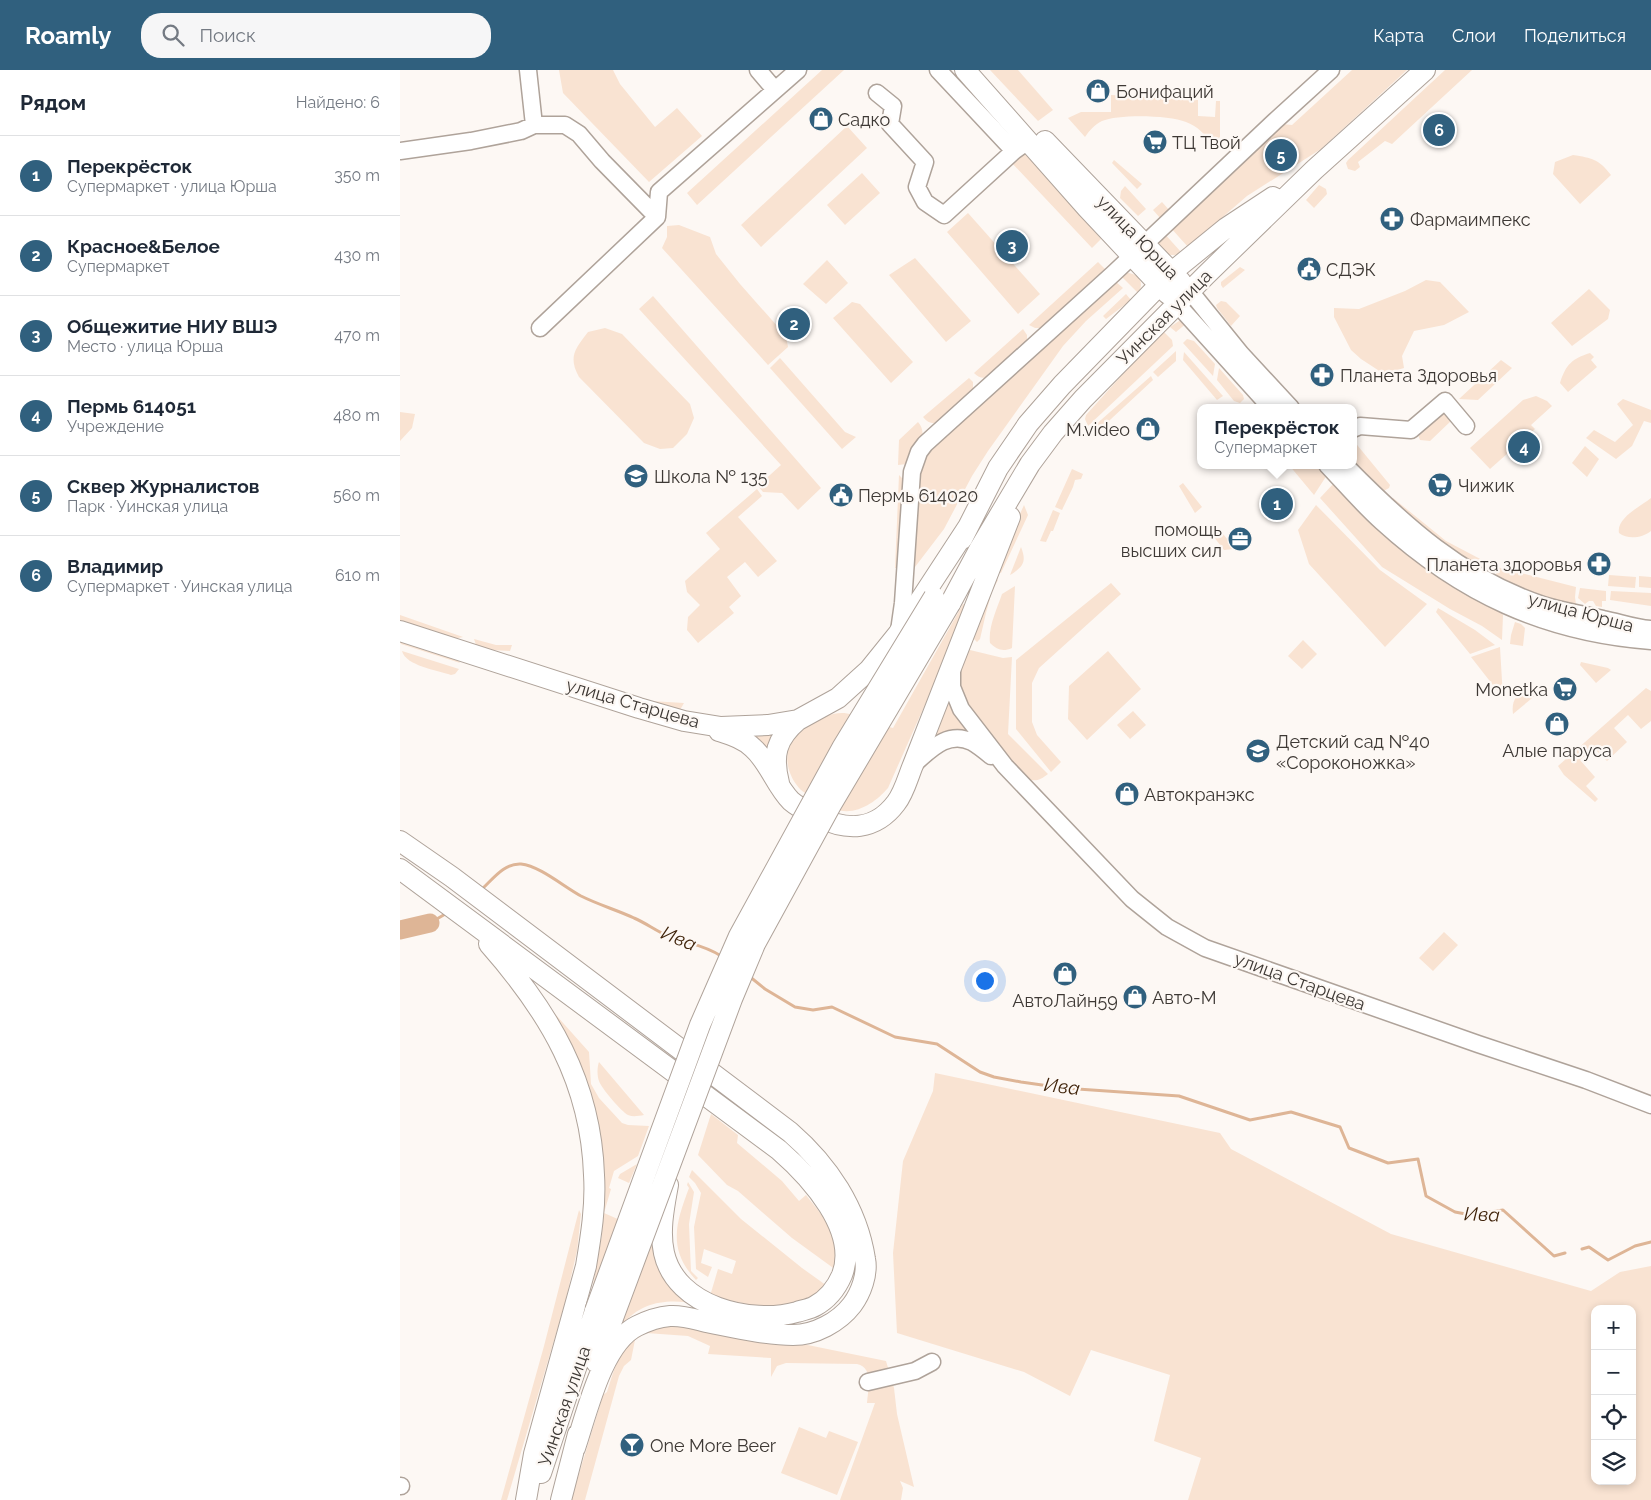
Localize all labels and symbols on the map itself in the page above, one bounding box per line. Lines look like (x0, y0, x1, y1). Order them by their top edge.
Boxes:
shop icon: Бонифаций (1085, 78, 1111, 104)
place label: Бонифаций (1116, 81, 1214, 102)
shop icon: Садко (808, 106, 834, 132)
place label: Садко (838, 109, 890, 130)
pin: 6 (1423, 111, 1455, 149)
supermarket icon: ТЦ Твой (1142, 129, 1168, 155)
place label: ТЦ Твой (1172, 132, 1241, 153)
pin: 5 (1265, 136, 1297, 174)
street label: улица Юрша (1093, 191, 1183, 283)
pharmacy icon: Фармаимпекс (1379, 206, 1405, 232)
place label: Фармаимпекс (1410, 209, 1531, 230)
pin: 3 (996, 227, 1028, 265)
public building icon: СДЭК (1296, 256, 1322, 282)
place label: СДЭК (1326, 259, 1376, 280)
street label: Уинская улица (1112, 265, 1216, 369)
pin: 2 (778, 305, 810, 343)
pharmacy icon: Планета Здоровья (1309, 362, 1335, 388)
place label: Планета Здоровья (1340, 365, 1497, 386)
shop icon: M.video (1135, 416, 1161, 442)
place label: M.video (1066, 419, 1130, 440)
pin: 4 (1508, 428, 1540, 466)
school or university icon: Школа № 135 (623, 463, 649, 489)
place label: Школа № 135 (654, 466, 768, 487)
supermarket icon: Чижик (1427, 472, 1453, 498)
place label: Чижик (1458, 475, 1515, 496)
public building icon: Пермь 614020 (828, 482, 854, 508)
place label: Пермь 614020 (858, 485, 978, 506)
pin: 1 (1261, 485, 1293, 523)
place label: помощь высших сил (1121, 519, 1222, 561)
office icon: помощь высших сил (1227, 526, 1253, 552)
pharmacy icon: Планета здоровья (1586, 551, 1612, 577)
place label: Планета здоровья (1426, 554, 1582, 575)
street label: улица Юрша (1526, 588, 1636, 636)
street label: улица Старцева (564, 674, 702, 732)
supermarket icon: Monetka (1552, 676, 1578, 702)
place label: Monetka (1475, 679, 1548, 700)
shop icon: Алые паруса (1544, 711, 1570, 737)
place label: Детский сад №40 «Сороконожка» (1276, 731, 1430, 773)
school or university icon: Детский сад №40 «Сороконожка» (1245, 738, 1271, 764)
place label: Алые паруса (1502, 740, 1612, 761)
shop icon: Автокранэкс (1114, 781, 1140, 807)
place label: Автокранэкс (1144, 784, 1255, 805)
water label: Ива (658, 921, 700, 955)
street label: улица Старцева (1232, 948, 1368, 1014)
shop icon: АвтоЛайн59 (1052, 961, 1078, 987)
your location (972, 968, 998, 994)
shop icon: Авто-М (1122, 984, 1148, 1010)
place label: Авто-М (1152, 987, 1216, 1008)
place label: АвтоЛайн59 (1012, 990, 1118, 1011)
water label: Ива (1043, 1073, 1081, 1099)
water label: Ива (1464, 1202, 1500, 1226)
street label: Уинская улица (534, 1343, 594, 1469)
bar icon: One More Beer (619, 1432, 645, 1458)
place label: One More Beer (650, 1435, 777, 1456)

